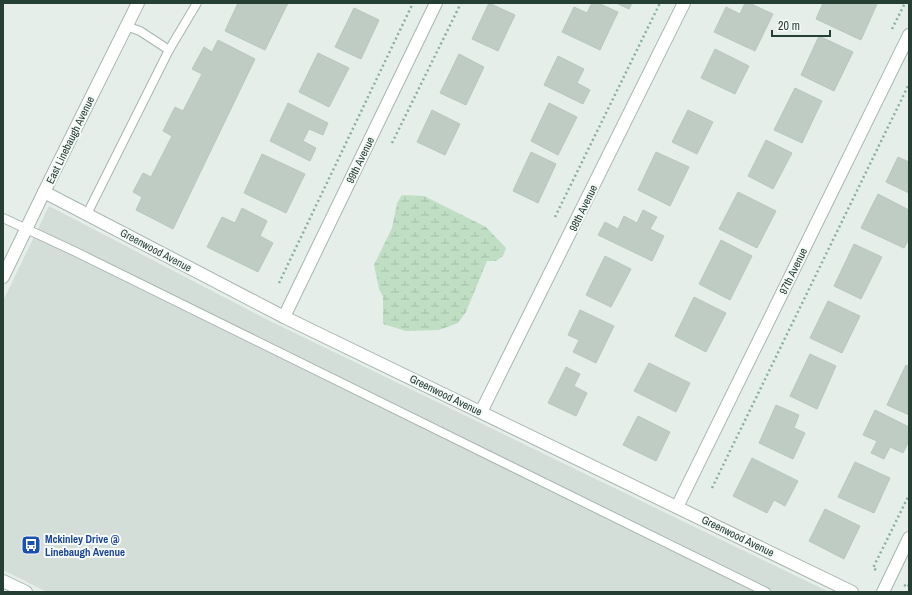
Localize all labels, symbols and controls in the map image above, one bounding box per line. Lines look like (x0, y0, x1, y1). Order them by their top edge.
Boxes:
scale bar (772, 12, 830, 38)
text: 20 m (778, 18, 800, 34)
street label: East Linebaugh Avenue (43, 94, 97, 186)
street label: 99th Avenue (343, 134, 377, 186)
street label: 98th Avenue (566, 182, 600, 234)
street label: Greenwood Avenue (118, 225, 194, 275)
street label: 97th Avenue (776, 245, 810, 297)
street label: Greenwood Avenue (407, 371, 485, 419)
street label: Greenwood Avenue (699, 512, 777, 560)
place label: Mckinley Drive @ Linebaugh Avenue (45, 532, 125, 559)
bus stop icon: Mckinley Drive @ Linebaugh Avenue (20, 534, 42, 556)

